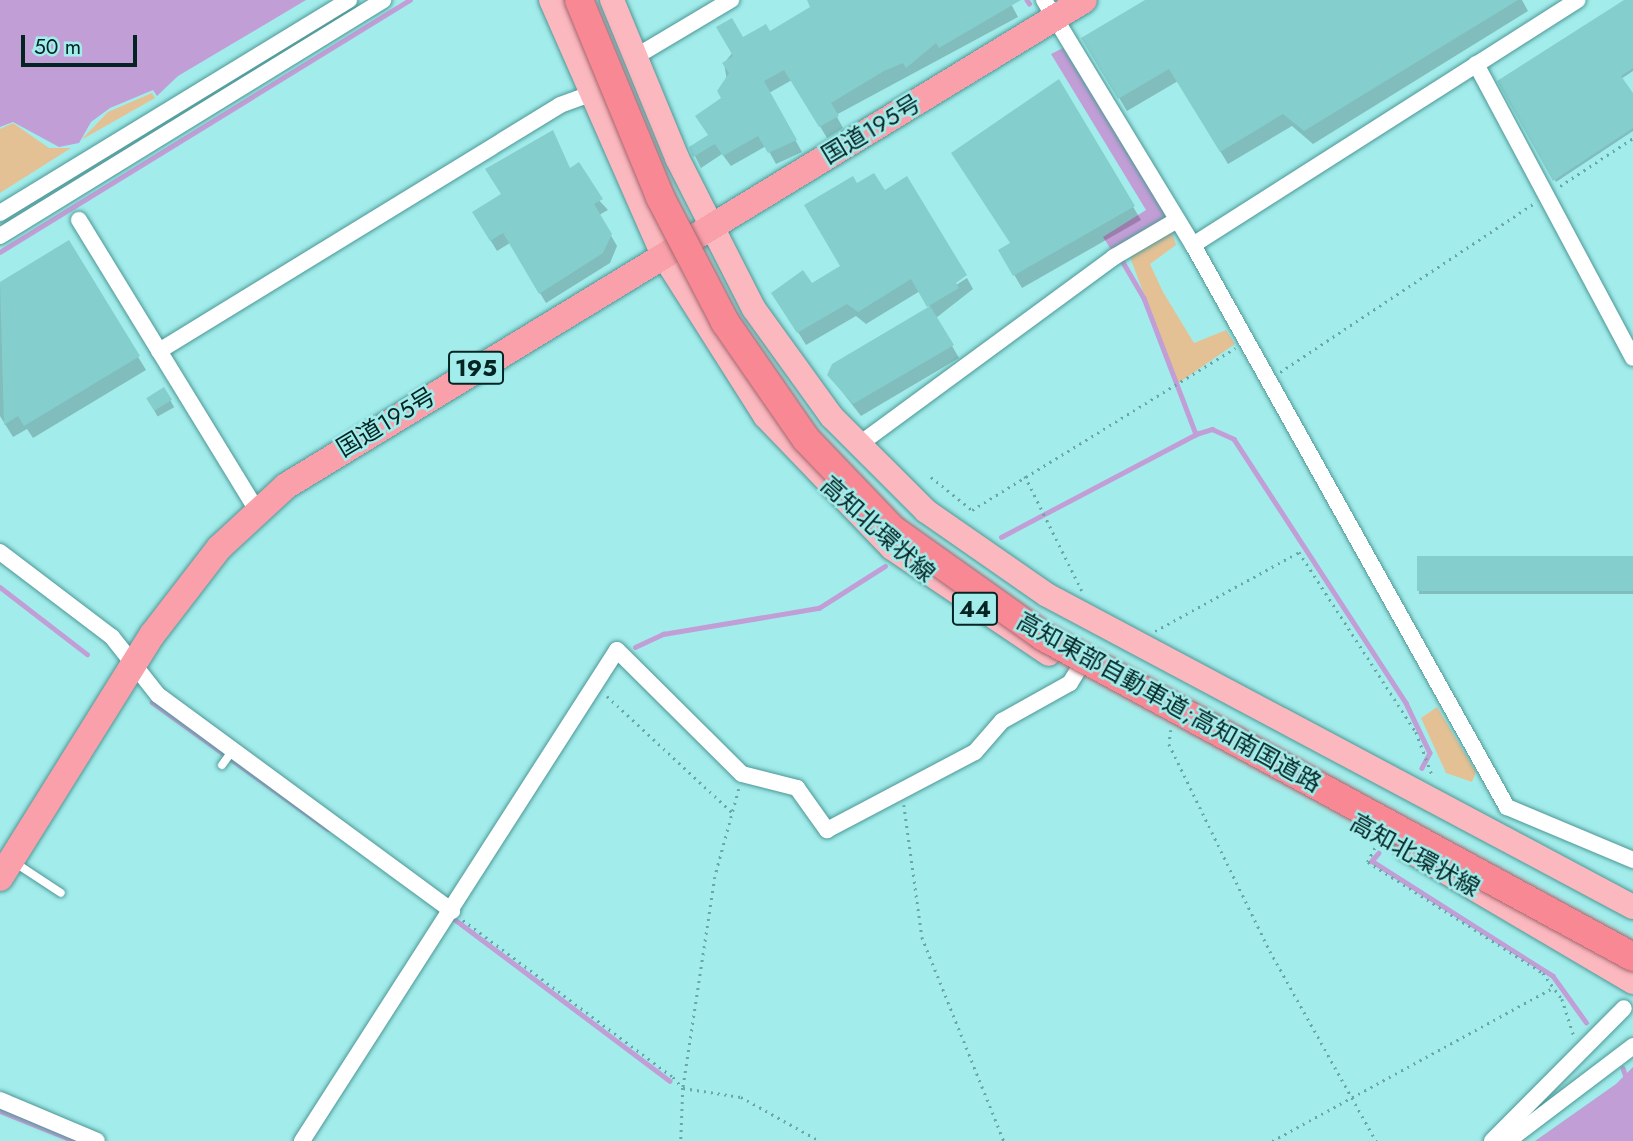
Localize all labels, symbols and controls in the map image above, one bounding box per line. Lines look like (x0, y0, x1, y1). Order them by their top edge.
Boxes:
scale bar (24, 21, 140, 65)
text: 50 m (34, 32, 81, 62)
street label: 国道195号 (816, 88, 926, 170)
road number: 195 (448, 348, 504, 388)
street label: 国道195号 (331, 381, 441, 463)
street label: 高知北環状線 (815, 470, 941, 588)
road number: 44 (950, 590, 1000, 628)
street label: 高知東部自動車道;高知南国道路 (1012, 606, 1326, 798)
street label: 高知北環状線 (1345, 807, 1485, 903)

